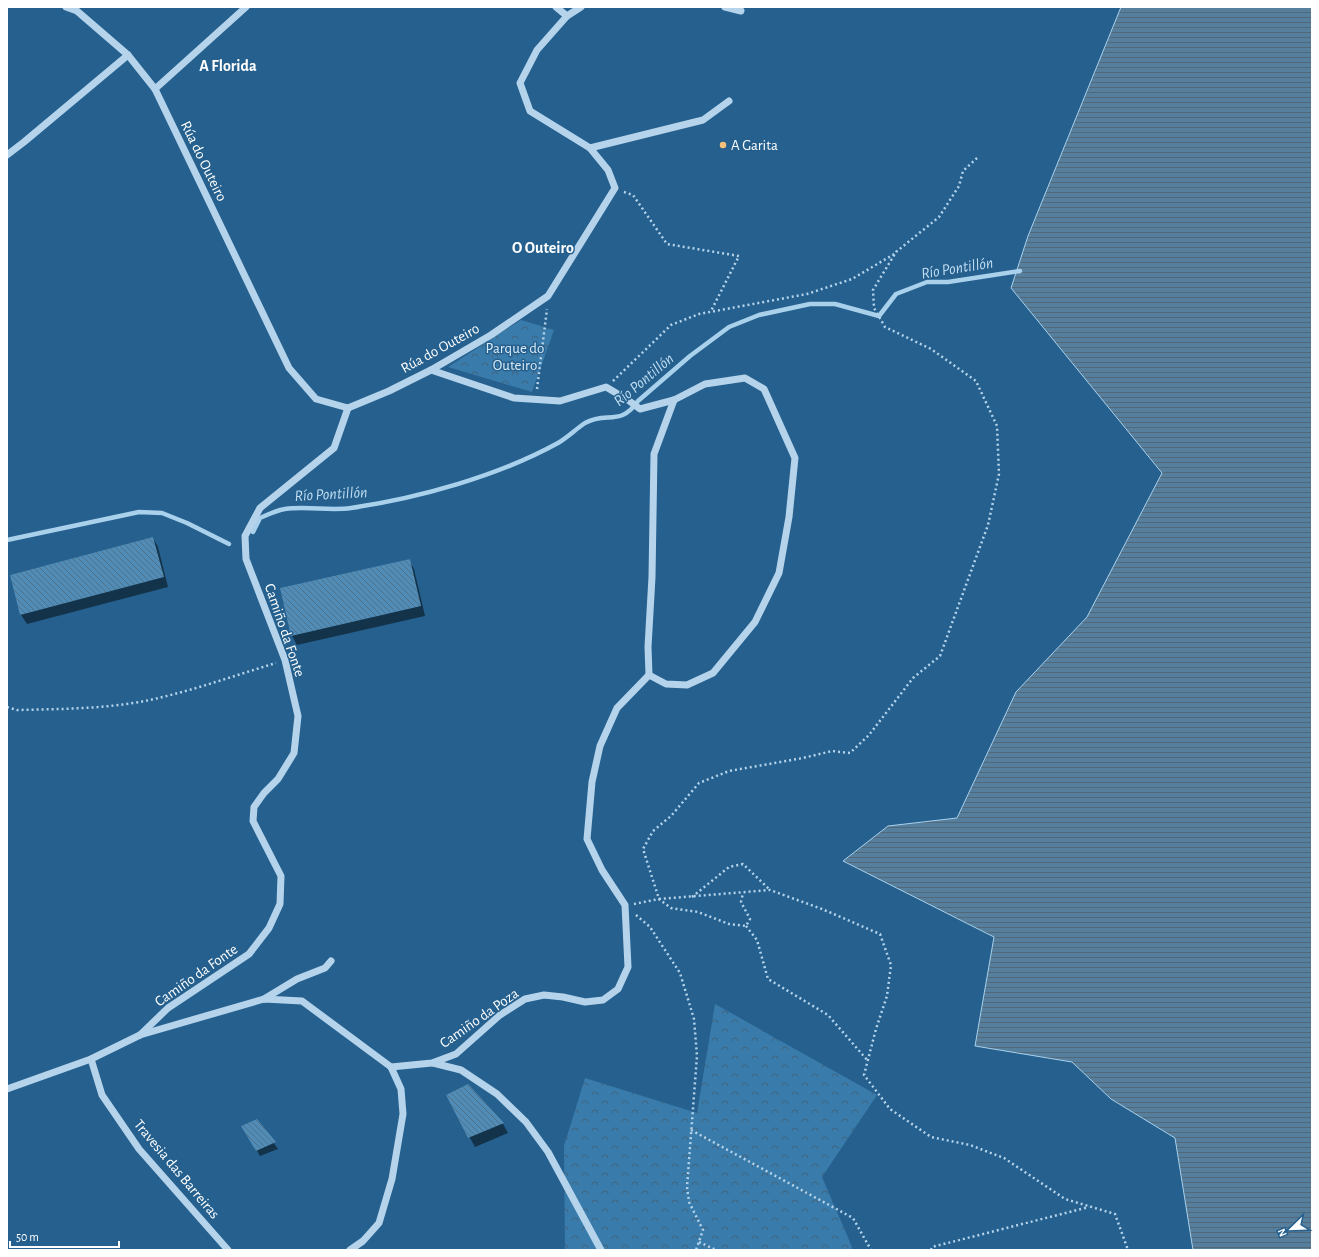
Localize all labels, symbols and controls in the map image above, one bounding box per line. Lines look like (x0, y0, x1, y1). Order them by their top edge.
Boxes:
district label: A Florida (199, 58, 257, 74)
street label: Rúa do Outeiro (178, 119, 229, 204)
place label: A Garita (731, 138, 778, 153)
marker: A Garita (718, 140, 728, 150)
district label: O Outeiro (512, 240, 574, 256)
water label: Río Pontillón (920, 254, 994, 282)
street label: Rúa do Outeiro (398, 321, 482, 376)
park label: Parque do Outeiro (486, 341, 544, 373)
water label: Río Pontillón (611, 350, 677, 409)
water label: Río Pontillón (294, 484, 368, 504)
street label: Camiño da Fonte (262, 582, 307, 679)
street label: Camiño da Fonte (152, 941, 241, 1009)
street label: Camiño da Poza (437, 986, 521, 1051)
street label: Travesia das Barreiras (131, 1117, 222, 1222)
north arrow (1271, 1209, 1311, 1249)
scale bar (10, 1223, 119, 1249)
text: N (1276, 1227, 1289, 1238)
text: 50 m (16, 1231, 39, 1243)

